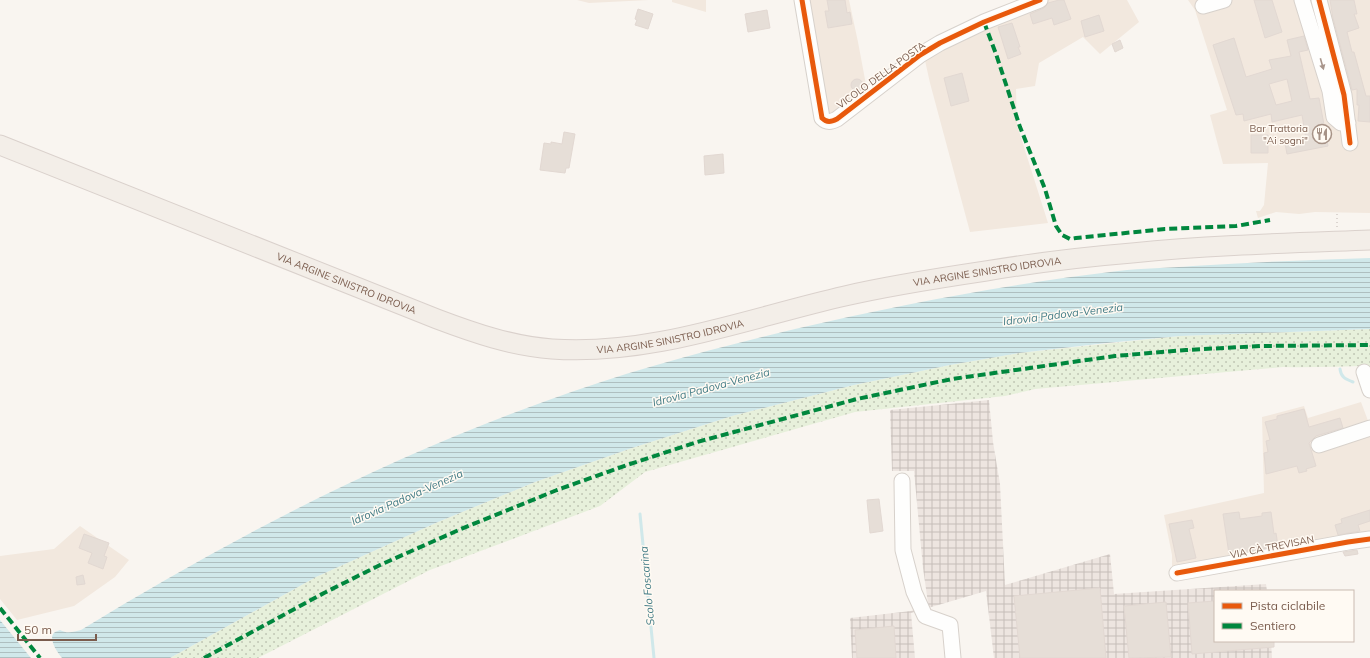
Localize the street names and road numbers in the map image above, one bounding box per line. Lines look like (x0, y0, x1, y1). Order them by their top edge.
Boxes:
street label: VICOLO DELLA POSTA (834, 38, 928, 111)
street label: VIA ARGINE SINISTRO IDROVIA (275, 249, 419, 317)
street label: VIA ARGINE SINISTRO IDROVIA (912, 254, 1062, 289)
street label: VIA ARGINE SINISTRO IDROVIA (596, 316, 746, 356)
street label: VIA CÀ TREVISAN (1229, 532, 1315, 562)

